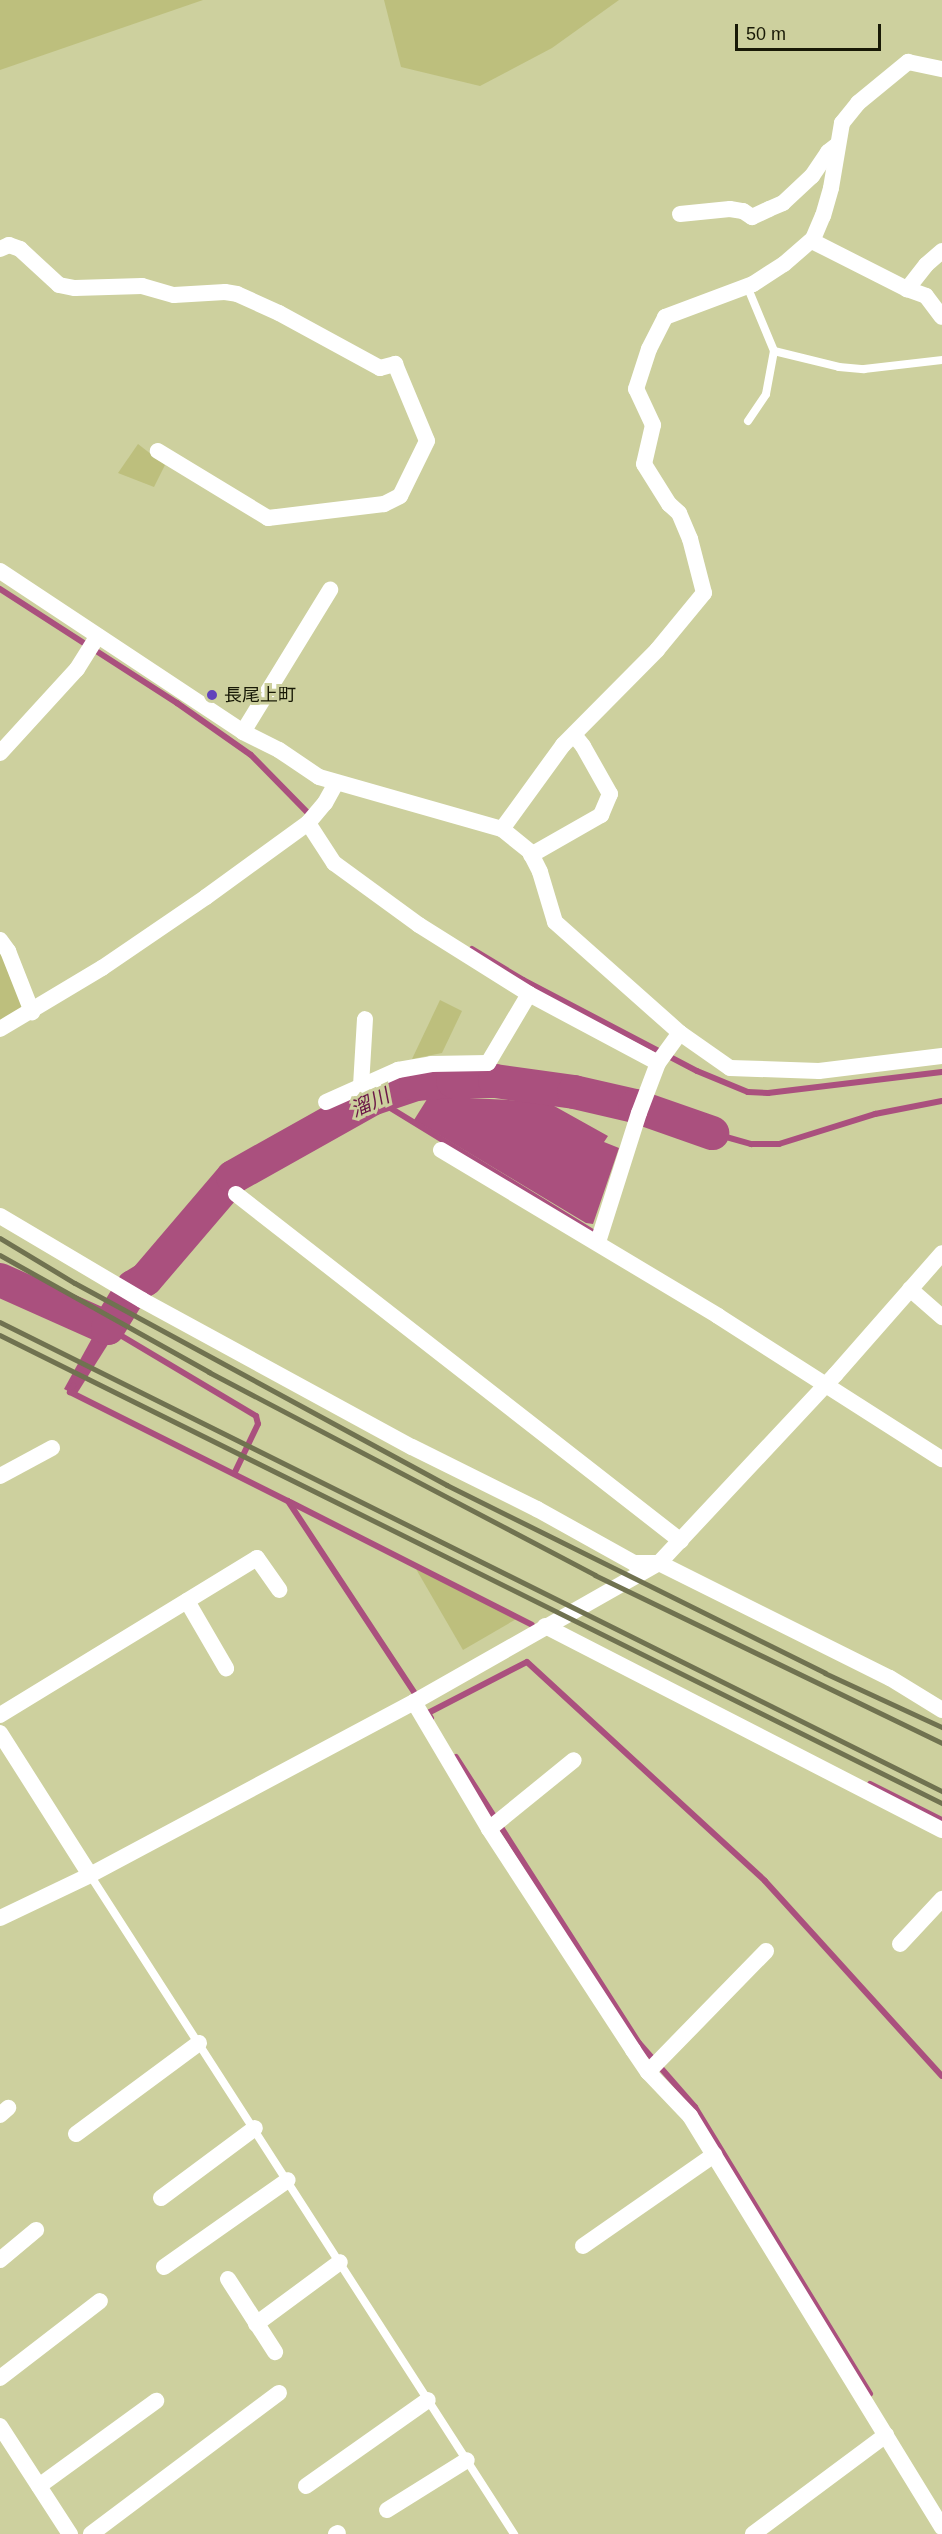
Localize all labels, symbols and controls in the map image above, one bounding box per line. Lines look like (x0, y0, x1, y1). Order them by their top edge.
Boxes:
scale bar (738, 12, 884, 50)
text: 50 m (746, 24, 786, 44)
place label: 長尾上町 (224, 684, 296, 706)
marker: 長尾上町 (205, 688, 219, 702)
water label: 溜川 (347, 1084, 393, 1122)

